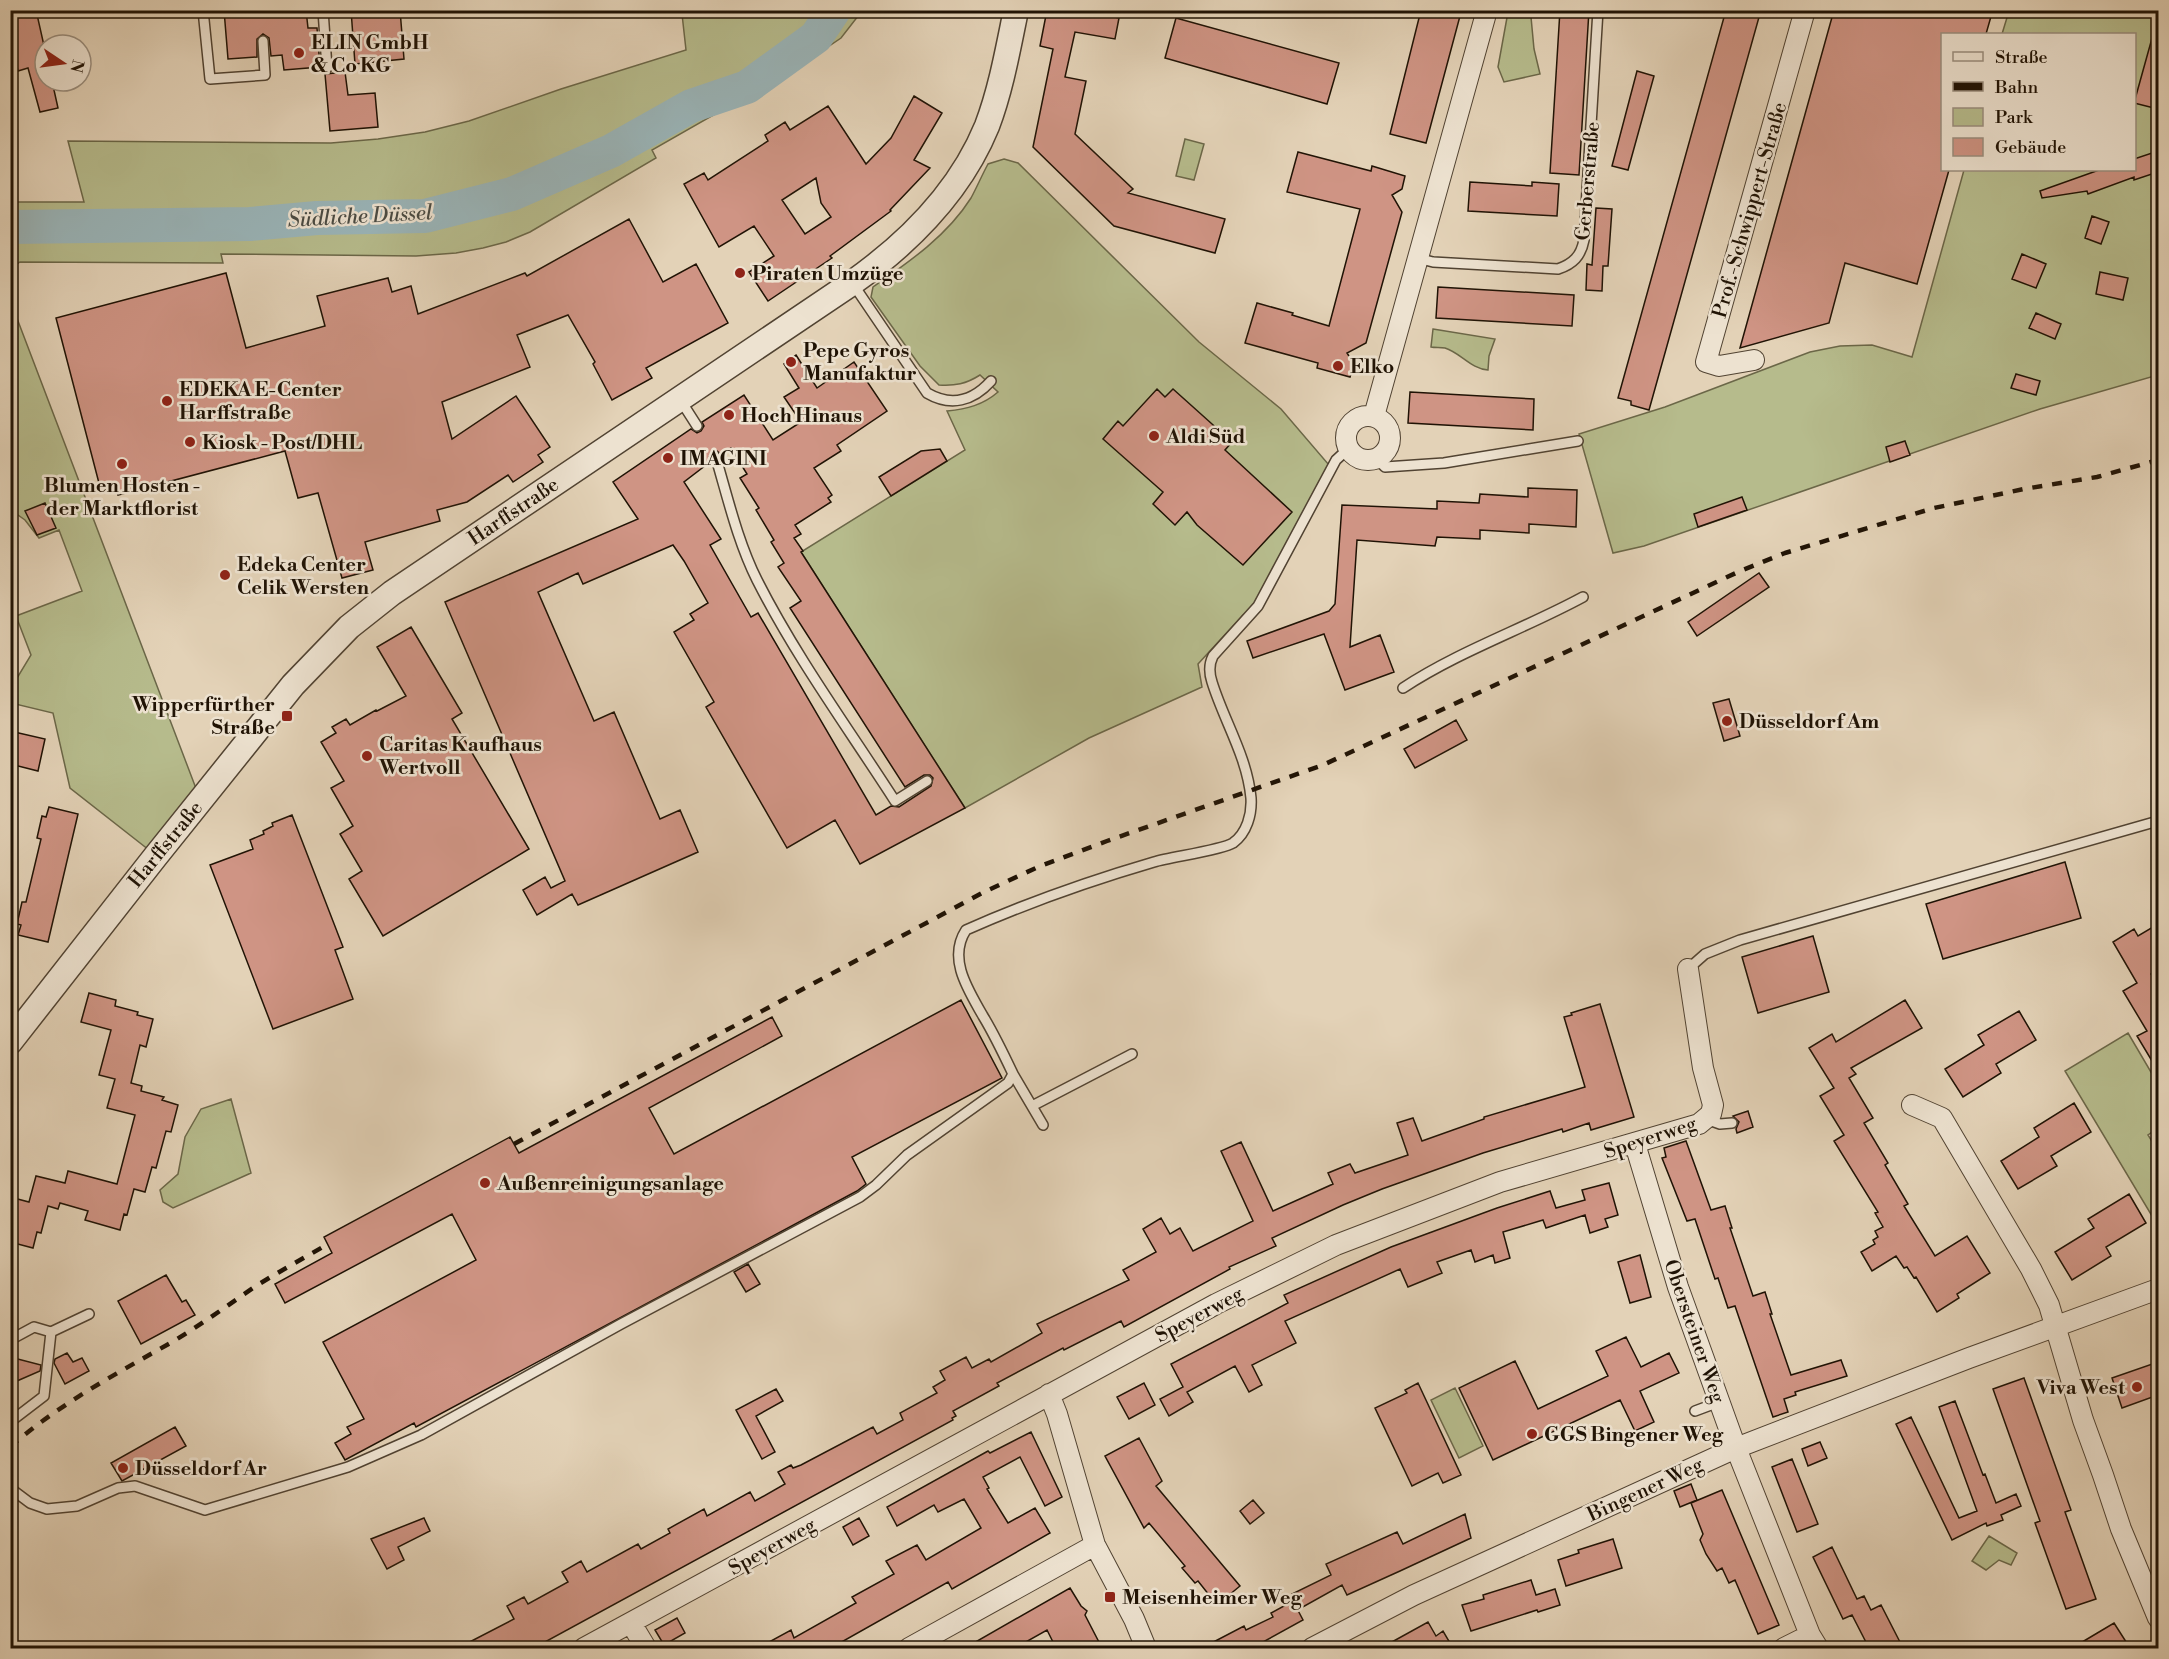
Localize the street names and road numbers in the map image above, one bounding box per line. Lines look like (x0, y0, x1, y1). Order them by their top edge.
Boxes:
street label: Prof.-Schwippert-Straße (1708, 100, 1793, 321)
street label: Gerberstraße (1571, 121, 1606, 242)
street label: Harffstraße (464, 473, 564, 552)
street label: Harffstraße (124, 797, 209, 893)
street label: Speyerweg (1601, 1111, 1701, 1165)
street label: Obersteiner Weg (1657, 1256, 1730, 1407)
street label: Speyerweg (1151, 1281, 1249, 1349)
street label: Bingener Weg (1583, 1452, 1708, 1529)
street label: Speyerweg (725, 1513, 821, 1582)

